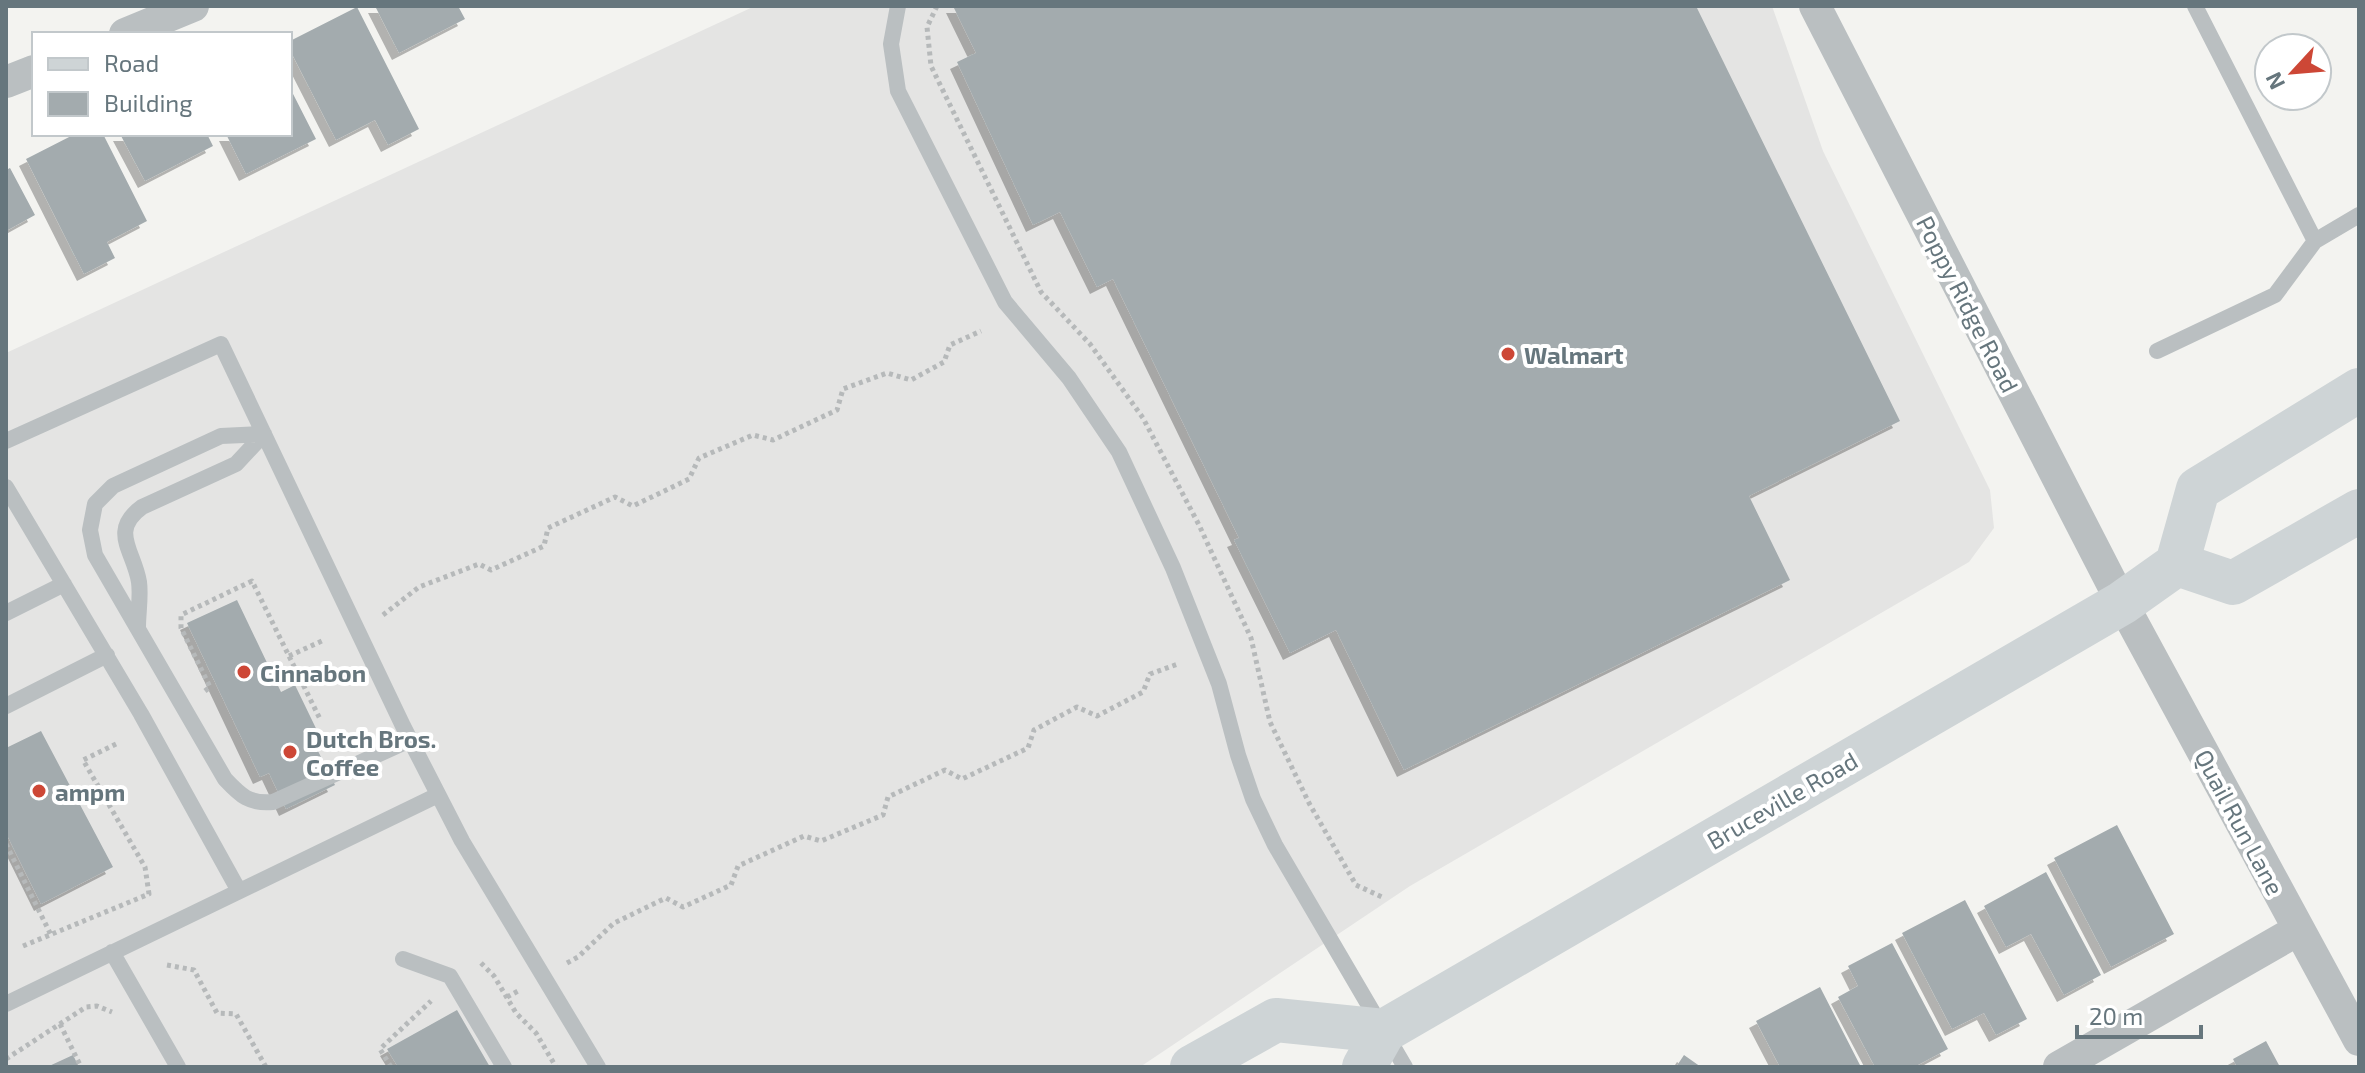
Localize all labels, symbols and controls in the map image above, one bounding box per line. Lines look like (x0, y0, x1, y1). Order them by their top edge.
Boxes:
legend (32, 32, 292, 136)
north arrow (2253, 32, 2333, 112)
text: Road (104, 48, 159, 77)
text: N (2259, 68, 2289, 94)
text: Building (104, 88, 193, 117)
street label: Poppy Ridge Road (1911, 211, 2025, 397)
place label: Walmart (1524, 340, 1624, 369)
marker: Walmart (1499, 345, 1517, 363)
place label: Cinnabon (260, 658, 366, 687)
marker: Cinnabon (235, 663, 253, 681)
place label: Dutch Bros. Coffee (306, 724, 436, 781)
marker: Dutch Bros. Coffee (281, 743, 299, 761)
street label: Quail Run Lane (2189, 744, 2291, 900)
street label: Bruceville Road (1702, 745, 1862, 855)
place label: ampm (55, 777, 125, 806)
marker: ampm (30, 782, 48, 800)
scale bar (2077, 989, 2201, 1039)
text: 20 m (2089, 1001, 2143, 1030)

